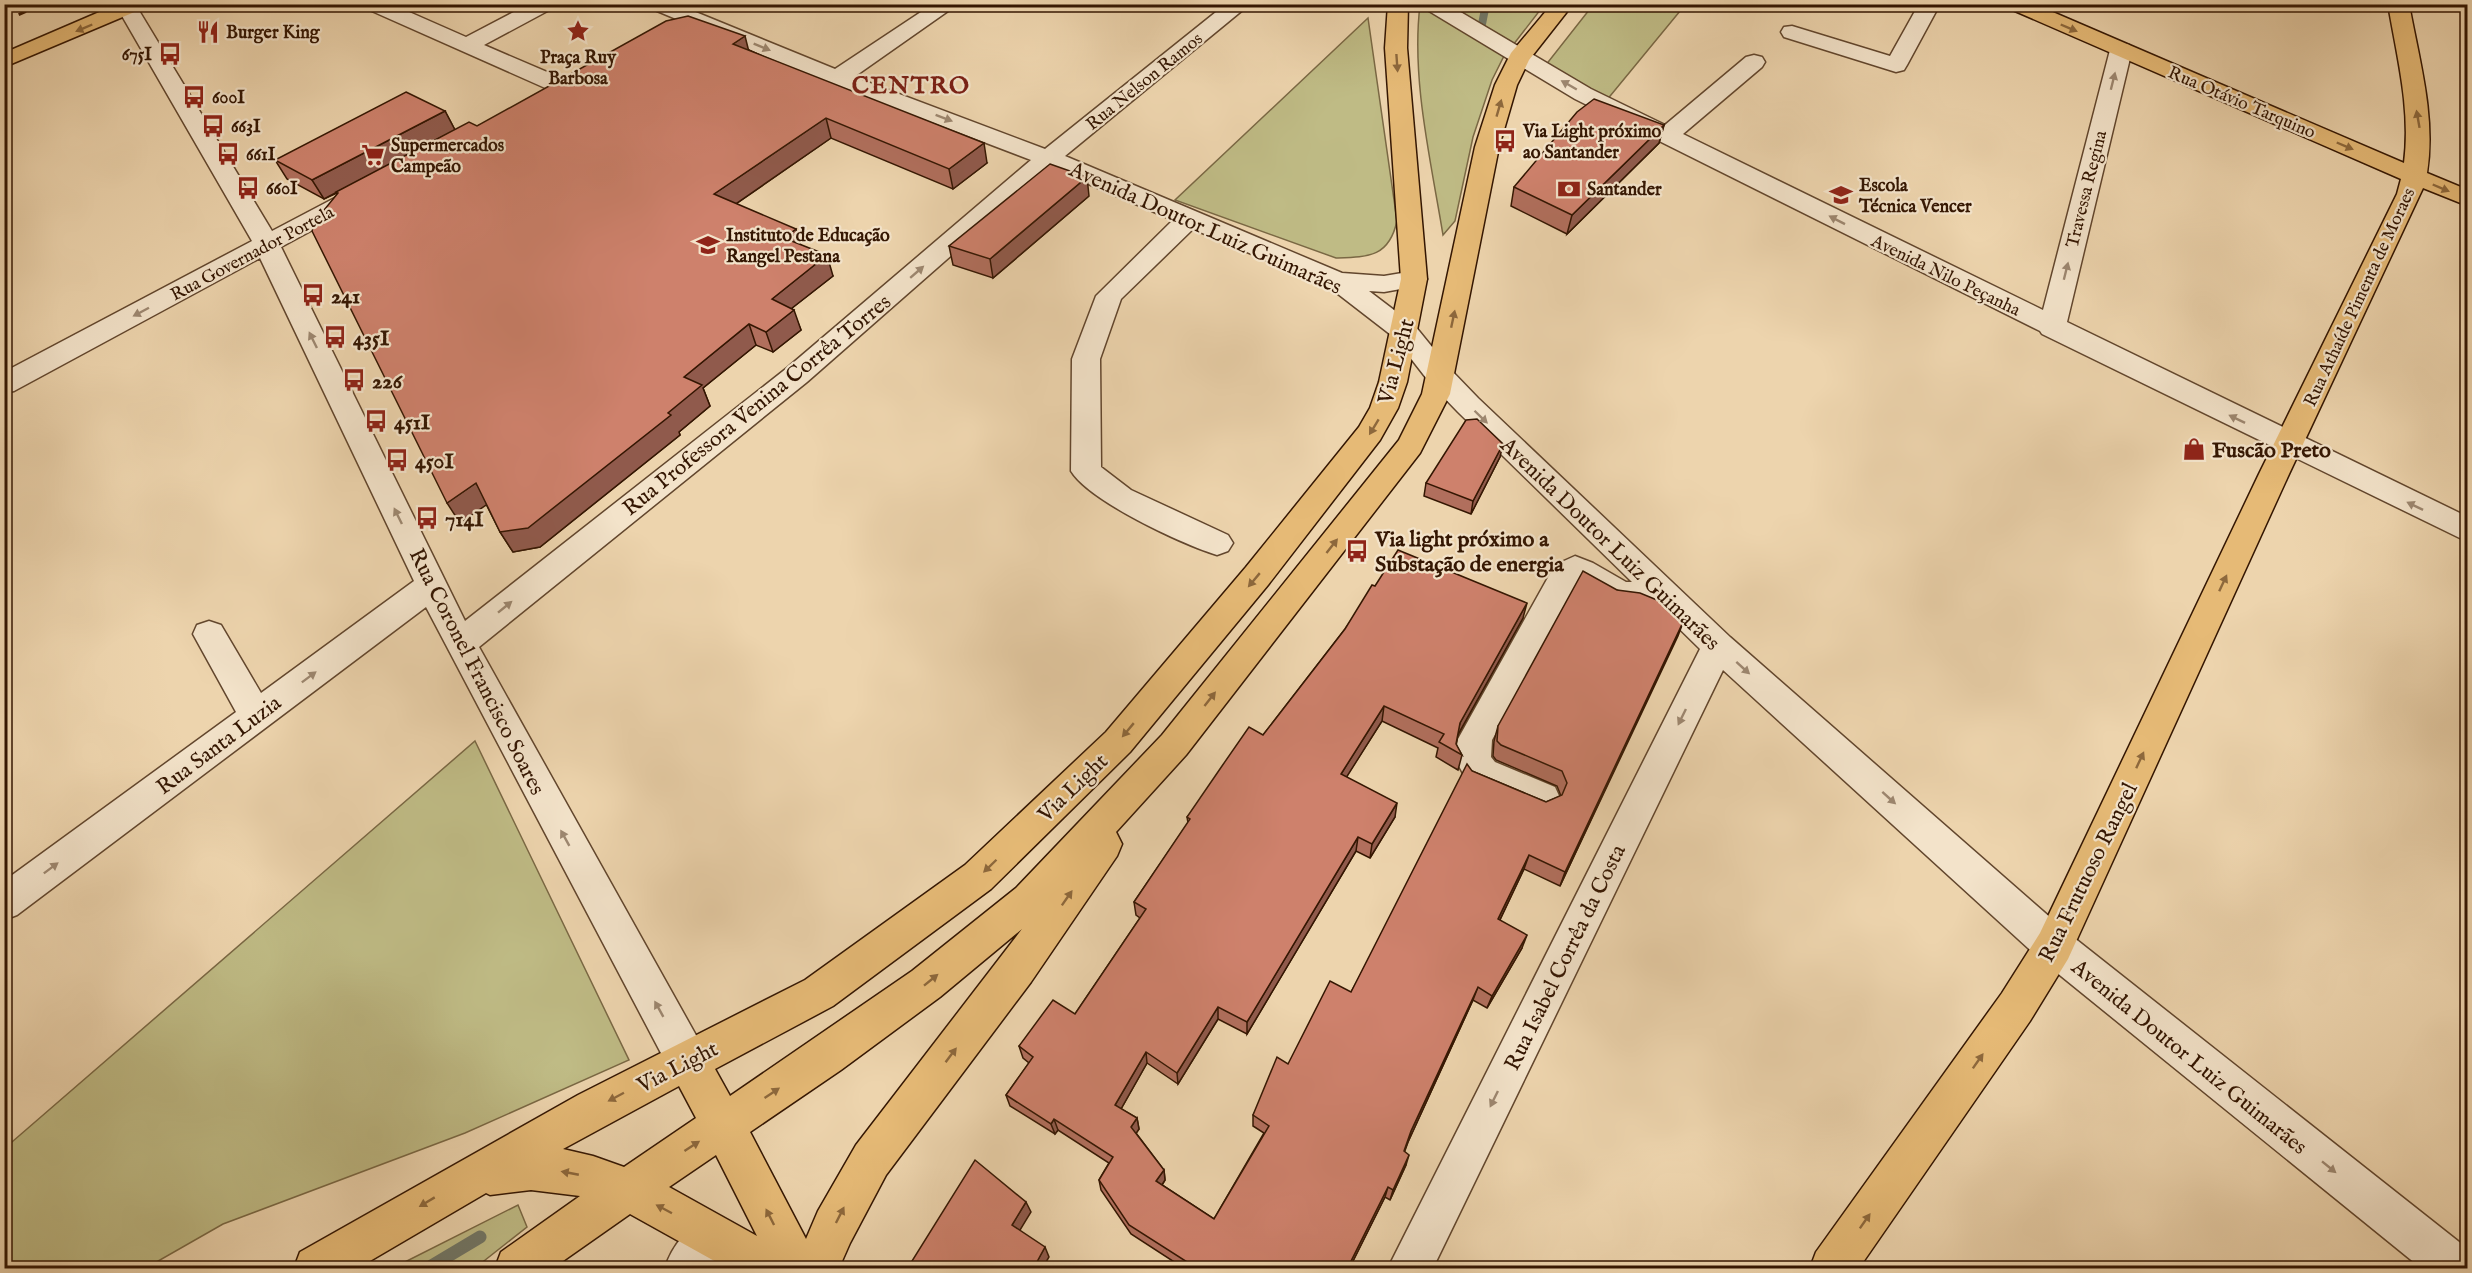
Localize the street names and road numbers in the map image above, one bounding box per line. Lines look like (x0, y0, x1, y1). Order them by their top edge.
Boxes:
street label: Rua Nelson Ramos (1082, 28, 1208, 136)
street label: Rua Otávio Tarquino (2164, 62, 2319, 145)
street label: Travessa Regina (2062, 128, 2113, 250)
street label: Avenida Doutor Luiz Guimarães (1064, 156, 1346, 302)
street label: Rua Athaíde Pimenta de Moraes (2299, 185, 2421, 411)
street label: Rua Governador Portela (167, 201, 339, 307)
street label: Avenida Nilo Peçanha (1866, 230, 2024, 323)
street label: Rua Professora Venina Corrêa Torres (617, 288, 897, 523)
street label: Via Light (1372, 315, 1422, 408)
street label: Avenida Doutor Luiz Guimarães (1493, 431, 1726, 657)
street label: Rua Coronel Francisco Soares (402, 544, 551, 800)
street label: Rua Santa Luzia (151, 689, 288, 802)
street label: Via Light (1032, 748, 1115, 830)
street label: Rua Frutuoso Rangel (2033, 778, 2144, 967)
street label: Rua Isabel Corrêa da Costa (1499, 840, 1633, 1076)
street label: Avenida Doutor Luiz Guimarães (2064, 953, 2312, 1161)
street label: Via Light (632, 1035, 724, 1101)

